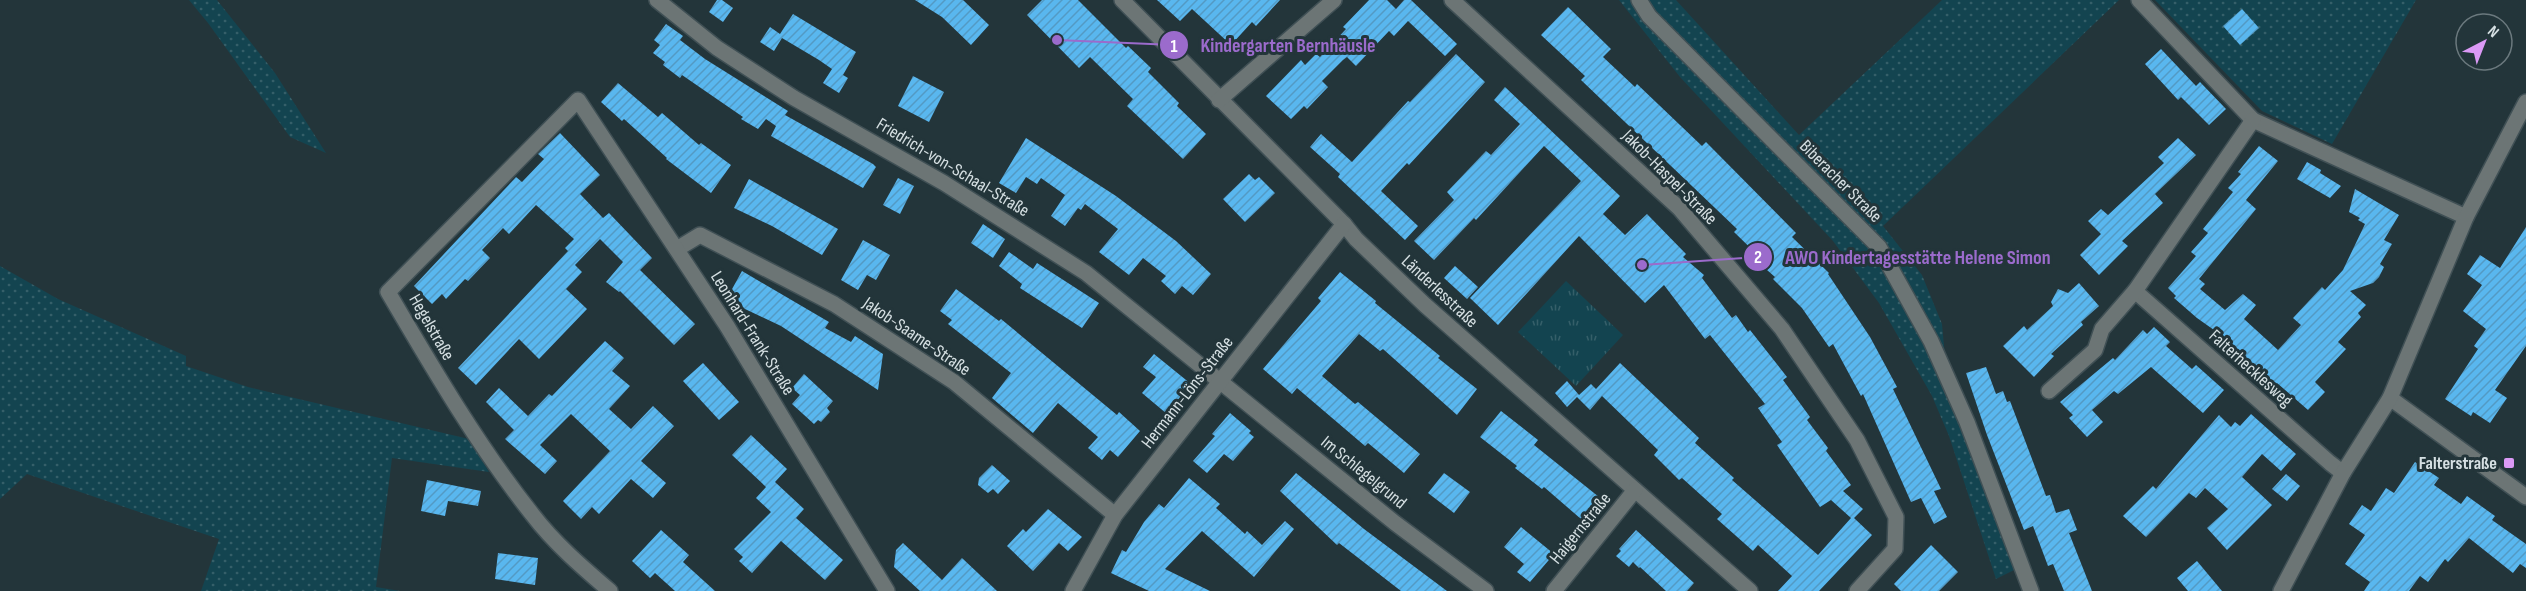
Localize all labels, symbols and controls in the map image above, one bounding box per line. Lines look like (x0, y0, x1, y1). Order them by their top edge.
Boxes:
north arrow (2454, 12, 2514, 72)
text: N (2484, 22, 2503, 42)
callout: Kindergarten Bernhäusle (1159, 26, 1388, 64)
text: Kindergarten Bernhäusle (1200, 34, 1376, 58)
text: 1 (1170, 36, 1178, 57)
street label: Friedrich-von-Schaal-Straße (873, 113, 1033, 221)
street label: Jakob-Haspel-Straße (1617, 125, 1721, 229)
street label: Biberacher Straße (1795, 136, 1886, 227)
callout: AWO Kindertagesstätte Helene Simon (1743, 238, 2063, 276)
text: AWO Kindertagesstätte Helene Simon (1784, 246, 2051, 270)
text: 2 (1754, 247, 1762, 268)
street label: Länderlesstraße (1397, 251, 1482, 332)
street label: Leonhard-Frank-Straße (706, 268, 799, 399)
street label: Hegelstraße (404, 291, 459, 364)
street label: Jakob-Saame-Straße (858, 292, 975, 380)
street label: Falterhecklesweg (2205, 325, 2297, 411)
street label: Hermann-Löns-Straße (1137, 332, 1238, 453)
street label: Im Schlegelgrund (1317, 431, 1411, 513)
place label: Falterstraße (2419, 453, 2497, 474)
marker: Falterstraße (2502, 456, 2516, 470)
street label: Haigernstraße (1545, 489, 1615, 568)

